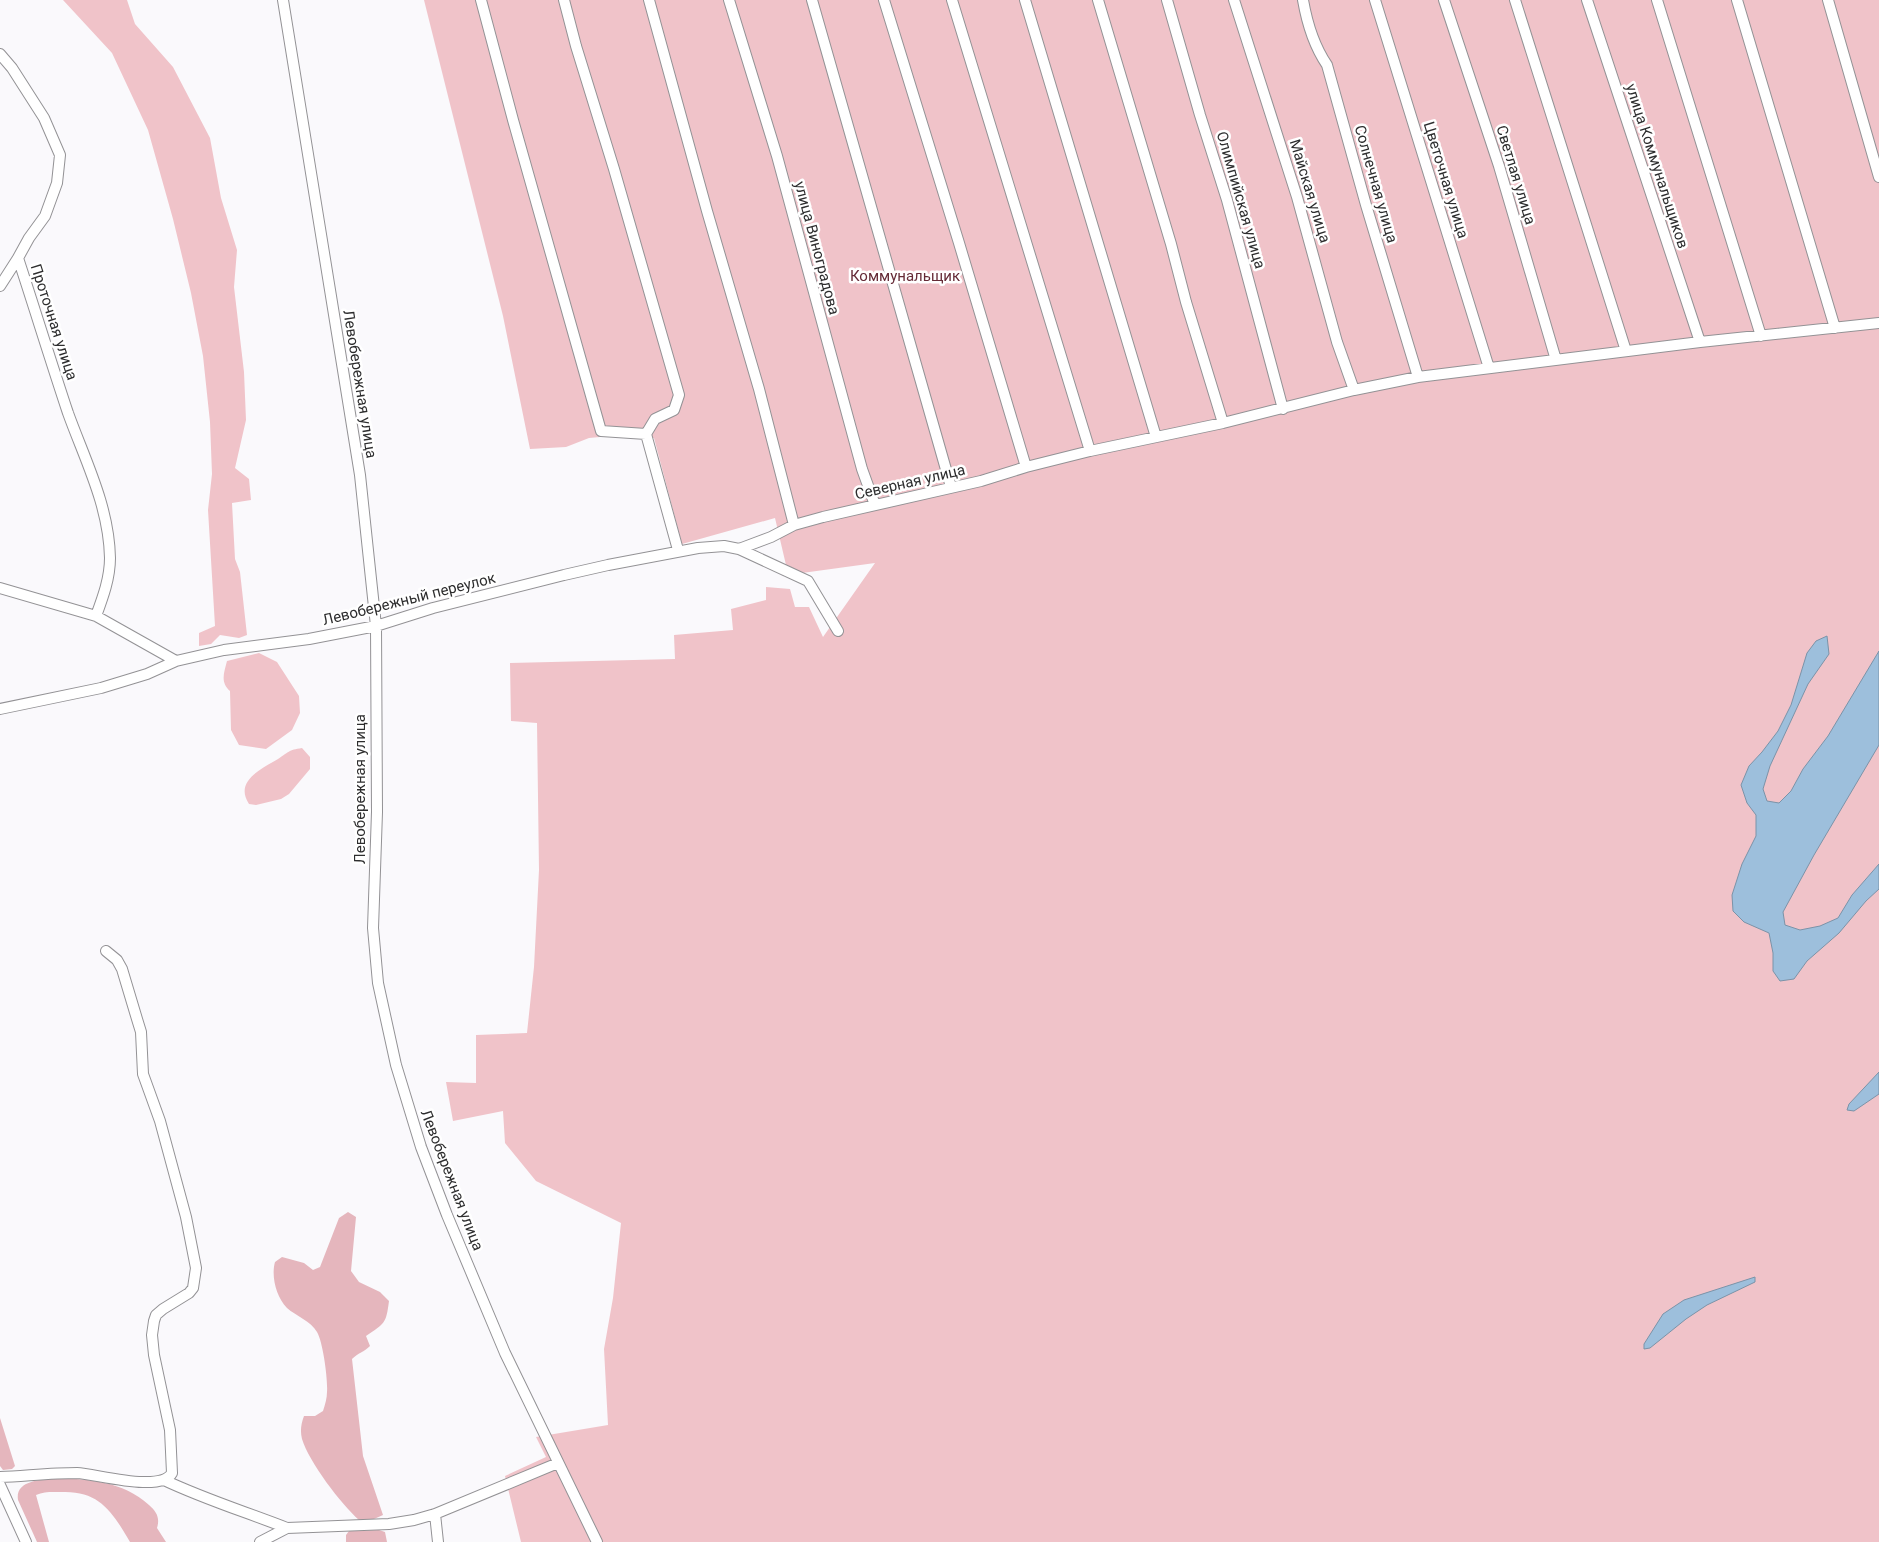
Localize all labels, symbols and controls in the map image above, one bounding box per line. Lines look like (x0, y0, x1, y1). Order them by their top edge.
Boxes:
street label: улица Коммунальщиков (1622, 81, 1692, 251)
street label: Цветочная улица (1420, 120, 1472, 240)
street label: Солнечная улица (1351, 123, 1401, 245)
street label: Светлая улица (1492, 123, 1540, 227)
street label: Олимпийская улица (1213, 129, 1269, 271)
street label: Майская улица (1286, 137, 1334, 245)
street label: улица Виноградова (791, 179, 843, 317)
street label: Проточная улица (27, 262, 81, 382)
park label: Коммунальщик (850, 267, 960, 285)
street label: Левобережная улица (339, 309, 381, 459)
street label: Северная улица (853, 461, 967, 503)
street label: Левобережный переулок (321, 569, 497, 629)
street label: Левобережная улица (351, 714, 369, 864)
street label: Левобережная улица (417, 1107, 487, 1253)

